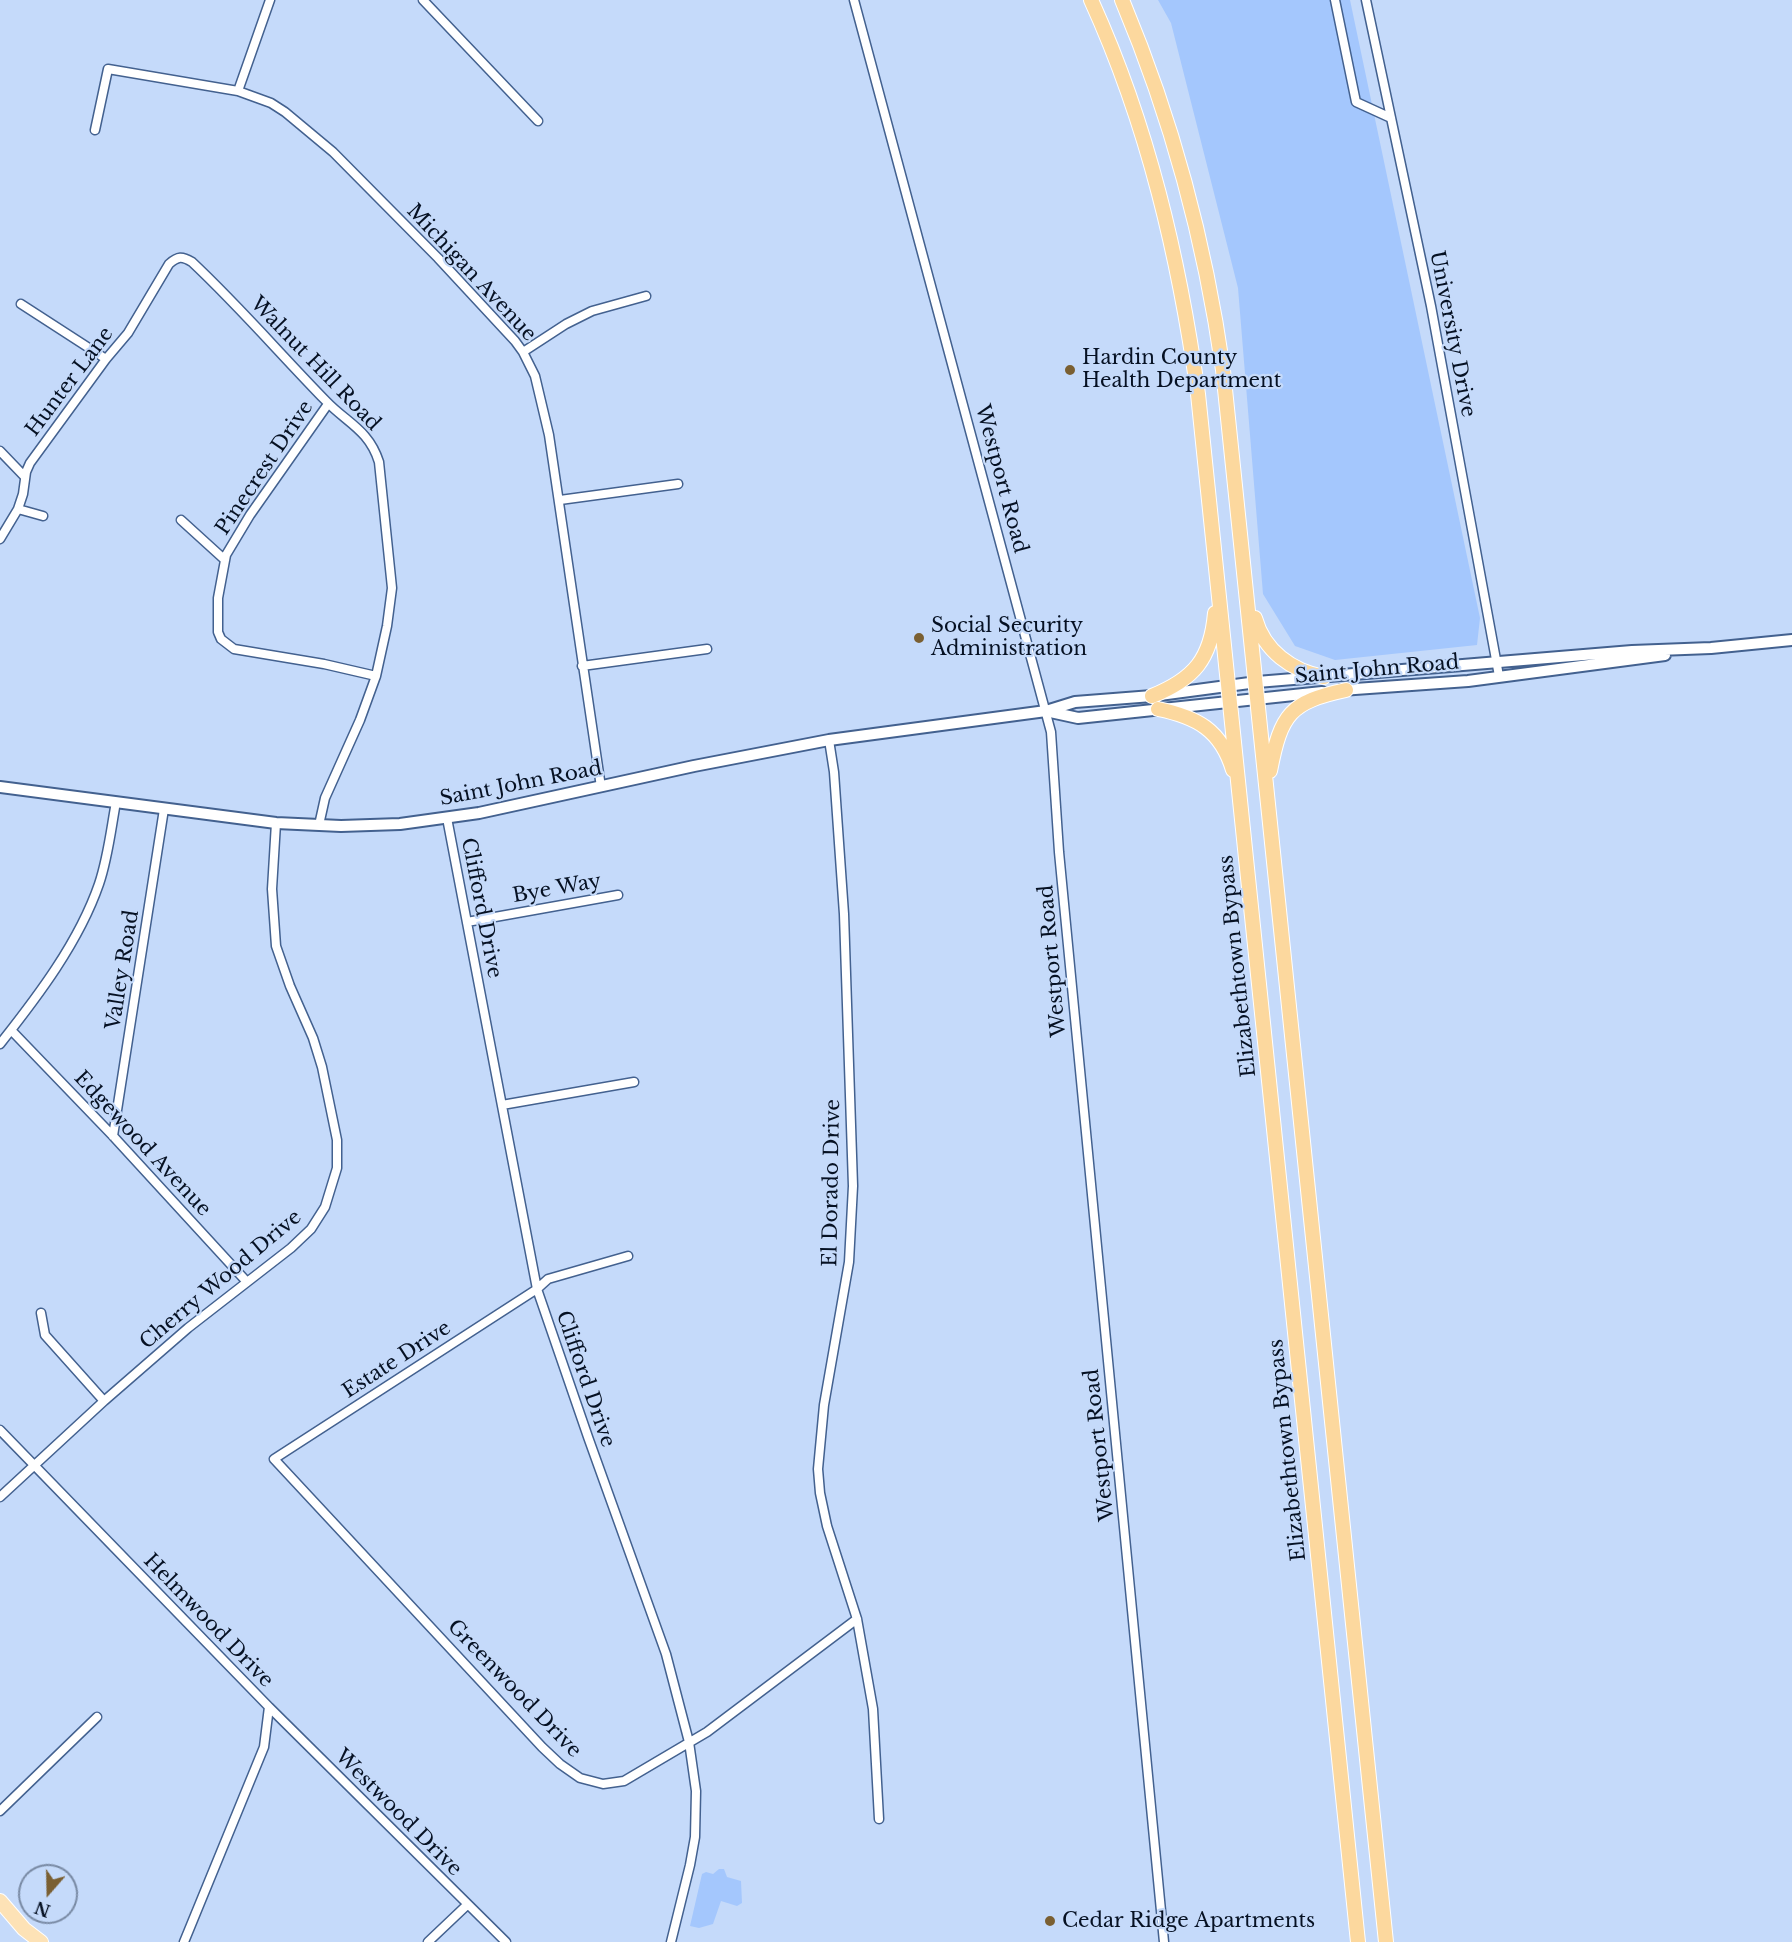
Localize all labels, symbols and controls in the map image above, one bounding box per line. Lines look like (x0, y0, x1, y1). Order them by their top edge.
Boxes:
street label: Michigan Avenue (401, 199, 541, 347)
street label: University Drive (1424, 249, 1480, 419)
street label: Walnut Hill Road (245, 292, 385, 436)
street label: Hunter Lane (21, 323, 119, 441)
place label: Hardin County Health Department (1082, 346, 1281, 393)
marker: Hardin County Health Department (1063, 363, 1077, 377)
street label: Pinecrest Drive (211, 396, 319, 540)
street label: Westport Road (970, 402, 1032, 556)
place label: Social Security Administration (931, 614, 1087, 661)
marker: Social Security Administration (912, 631, 926, 645)
street label: Saint John Road (1294, 651, 1460, 689)
street label: Saint John Road (438, 756, 604, 812)
street label: Clifford Drive (456, 836, 506, 980)
street label: Elizabethtown Bypass (1214, 854, 1262, 1078)
street label: Bye Way (511, 869, 603, 909)
street label: Westport Road (1034, 884, 1072, 1038)
street label: Valley Road (102, 908, 144, 1032)
street label: Edgewood Avenue (69, 1067, 215, 1221)
street label: El Dorado Drive (819, 1099, 845, 1267)
street label: Cherry Wood Drive (135, 1205, 307, 1355)
street label: Clifford Drive (550, 1308, 620, 1450)
street label: Estate Drive (338, 1316, 456, 1404)
street label: Elizabethtown Bypass (1264, 1338, 1312, 1562)
street label: Westport Road (1080, 1368, 1120, 1522)
street label: Helmwood Drive (138, 1549, 278, 1693)
street label: Greenwood Drive (442, 1615, 586, 1763)
street label: Westwood Drive (330, 1745, 466, 1881)
north arrow (18, 1864, 78, 1924)
text: N (32, 1897, 53, 1921)
place label: Cedar Ridge Apartments (1062, 1909, 1315, 1933)
marker: Cedar Ridge Apartments (1043, 1914, 1057, 1928)

